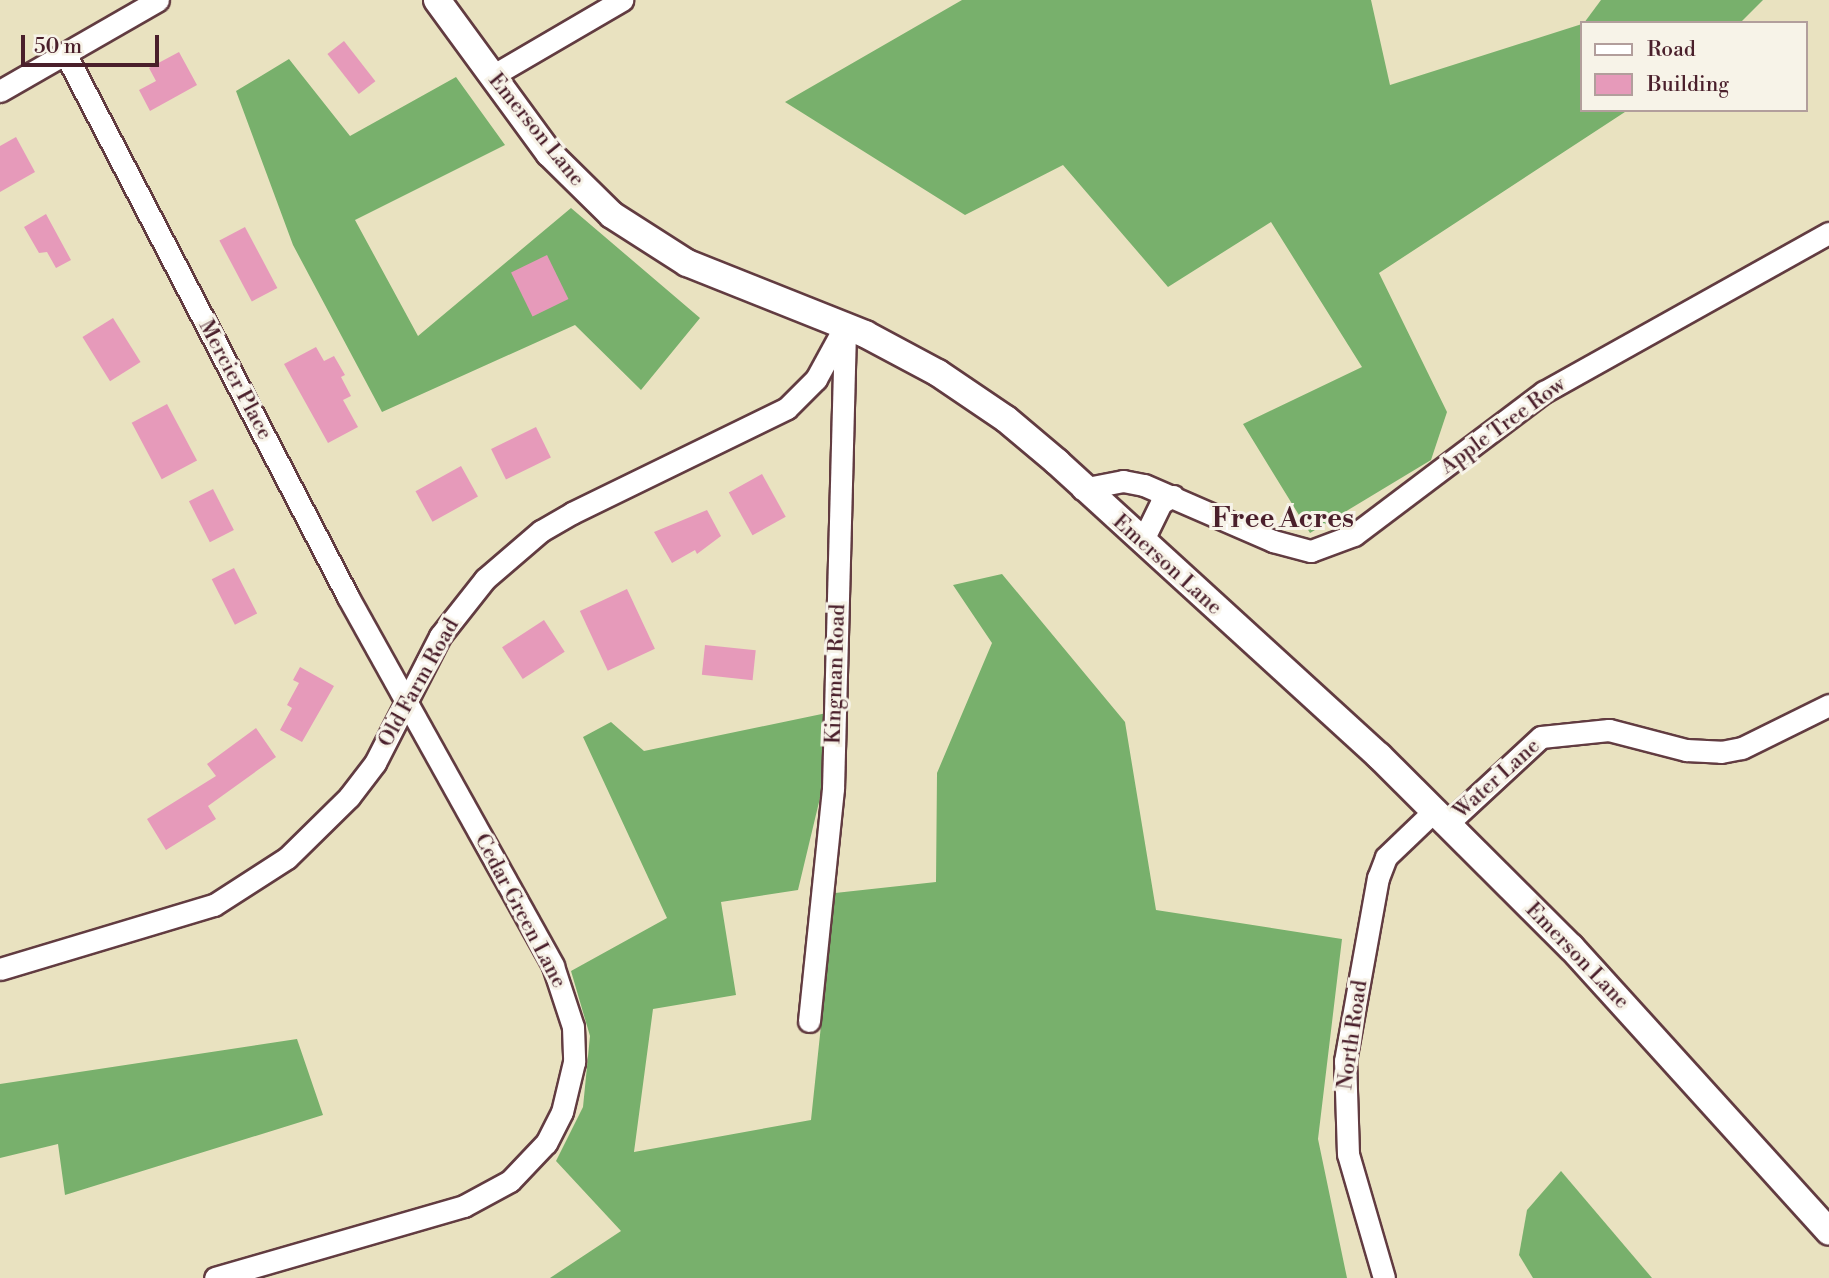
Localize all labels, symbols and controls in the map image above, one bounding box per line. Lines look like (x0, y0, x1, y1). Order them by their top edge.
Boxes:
scale bar (24, 21, 163, 65)
legend (1580, 21, 1808, 112)
text: 50 m (34, 34, 82, 60)
text: Road (1647, 37, 1696, 63)
street label: Emerson Lane (483, 68, 589, 192)
text: Building (1647, 72, 1729, 98)
street label: Mercier Place (193, 316, 277, 444)
street label: Apple Tree Row (1436, 372, 1570, 480)
district label: Free Acres (1212, 502, 1354, 536)
street label: Emerson Lane (1107, 509, 1227, 621)
street label: Kingman Road (821, 604, 851, 744)
street label: Old Farm Road (373, 614, 465, 752)
street label: Water Lane (1449, 734, 1545, 824)
street label: Cedar Green Lane (469, 830, 571, 992)
street label: Emerson Lane (1520, 898, 1634, 1014)
street label: North Road (1333, 979, 1373, 1091)

